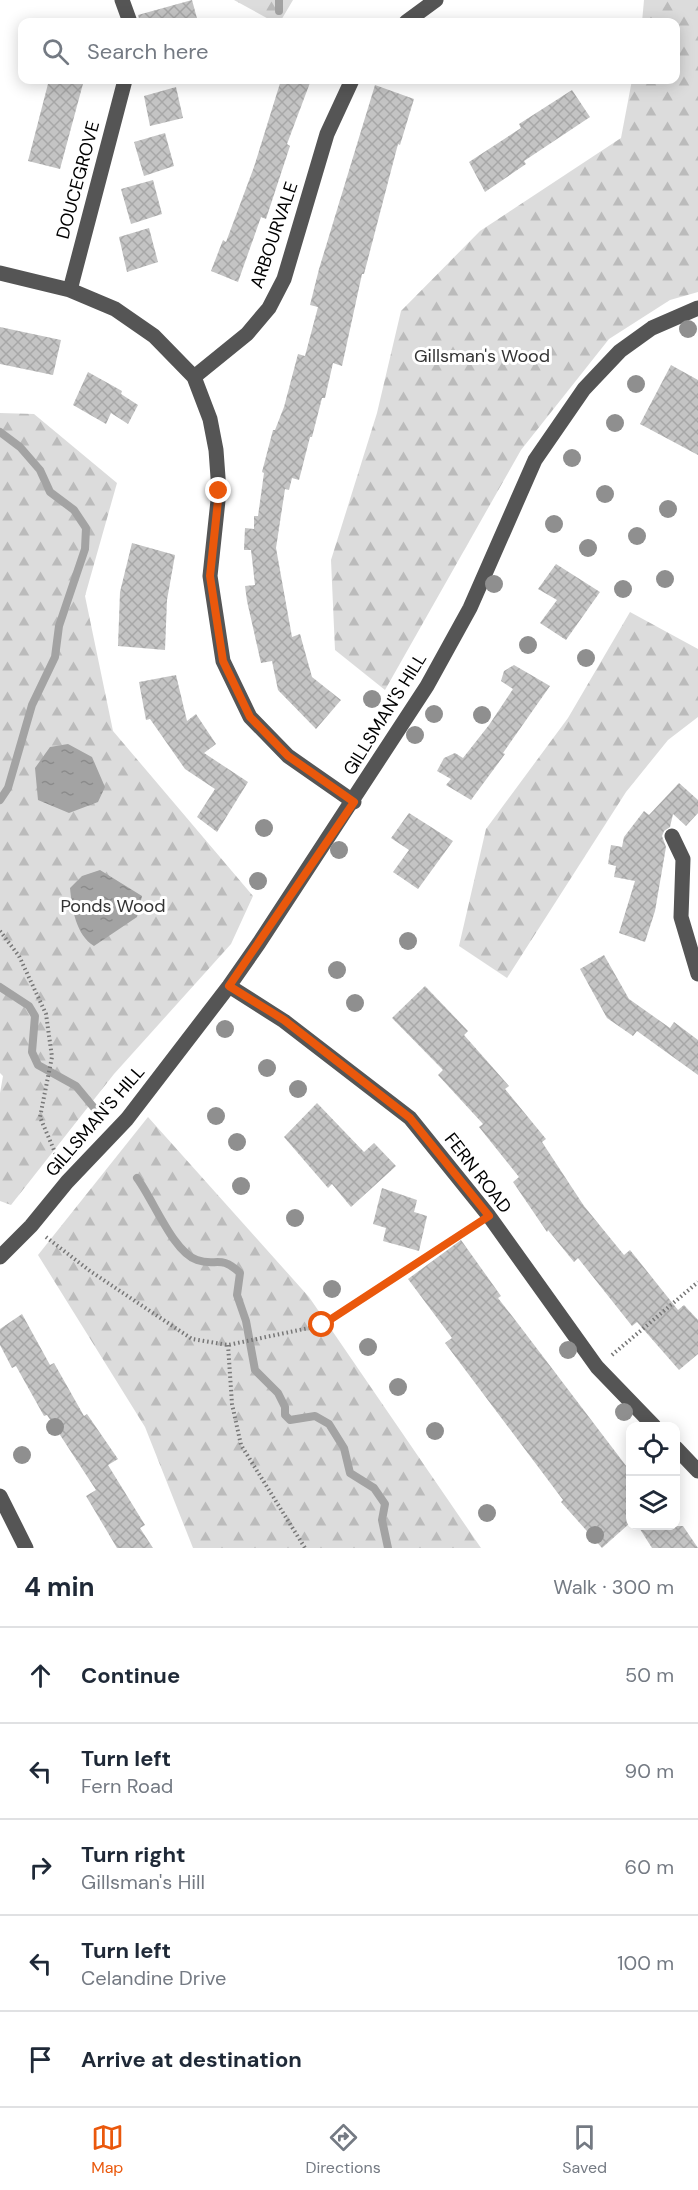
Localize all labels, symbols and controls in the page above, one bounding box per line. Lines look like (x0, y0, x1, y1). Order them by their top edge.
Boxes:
search box (18, 18, 680, 84)
icon: search (39, 35, 72, 68)
text: Search here (87, 37, 208, 66)
street label: DOUCEGROVE (51, 118, 105, 242)
street label: ARBOURVALE (245, 178, 303, 292)
park label: Gillsman's Wood (414, 344, 550, 368)
route end (205, 477, 231, 503)
street label: GILLSMAN'S HILL (338, 648, 432, 780)
park label: Ponds Wood (60, 894, 166, 918)
street label: GILLSMAN'S HILL (40, 1060, 150, 1182)
street label: FERN ROAD (439, 1128, 517, 1218)
route start (308, 1311, 334, 1337)
map controls (626, 1422, 680, 1530)
button: locate (626, 1422, 680, 1476)
button: layers (626, 1476, 680, 1530)
text: 4 min (24, 1570, 95, 1604)
text: Walk · 300 m (553, 1574, 674, 1600)
icon: ahead (24, 1659, 57, 1692)
text: Continue (81, 1661, 180, 1690)
text: 50 m (625, 1662, 674, 1688)
text: Turn left (81, 1744, 171, 1773)
icon: left (24, 1755, 57, 1788)
text: 90 m (625, 1758, 674, 1784)
text: Fern Road (81, 1773, 173, 1799)
text: Turn right (81, 1840, 186, 1869)
icon: right (24, 1851, 57, 1884)
text: 60 m (625, 1854, 674, 1880)
text: Gillsman's Hill (81, 1869, 205, 1895)
text: Turn left (81, 1936, 171, 1965)
icon: left (24, 1947, 57, 1980)
text: 100 m (617, 1950, 674, 1976)
text: Celandine Drive (81, 1965, 226, 1991)
icon: arrive (24, 2043, 57, 2076)
text: Arrive at destination (81, 2045, 302, 2074)
tab: Map (91, 2121, 124, 2178)
tab: Directions (305, 2121, 381, 2178)
tab: Saved (562, 2121, 607, 2178)

